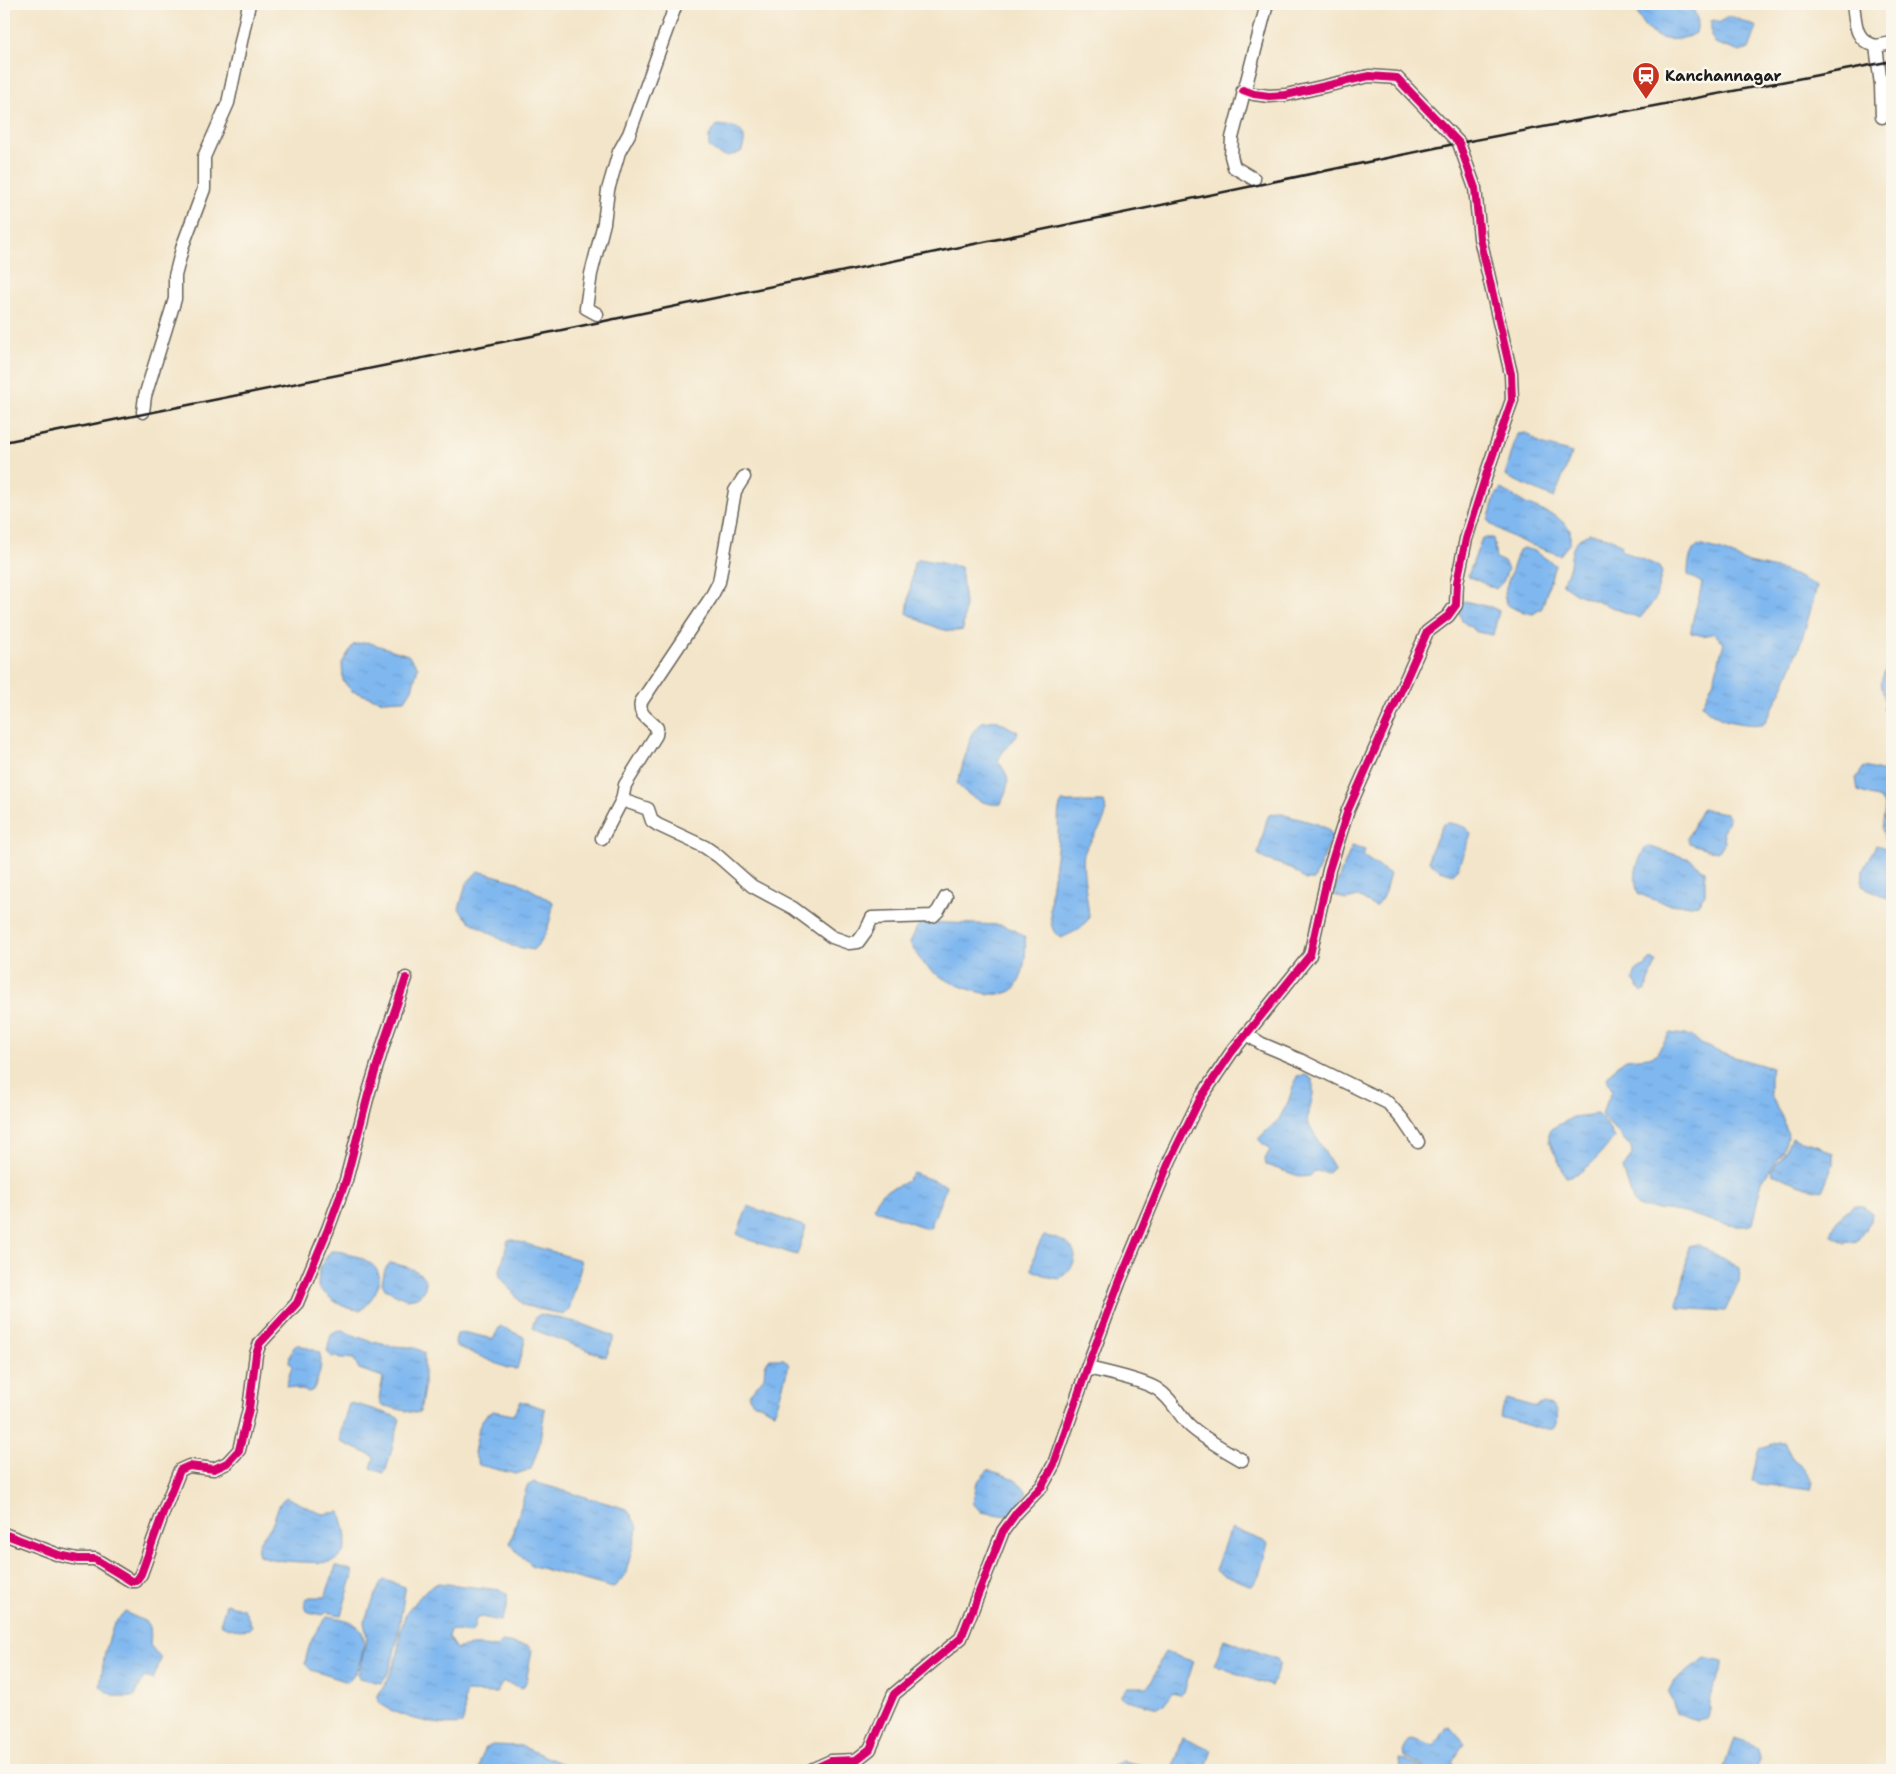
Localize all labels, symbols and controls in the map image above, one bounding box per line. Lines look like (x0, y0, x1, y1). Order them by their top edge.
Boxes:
station icon: Kanchannagar (1631, 61, 1661, 100)
place label: Kanchannagar (1665, 66, 1782, 86)

